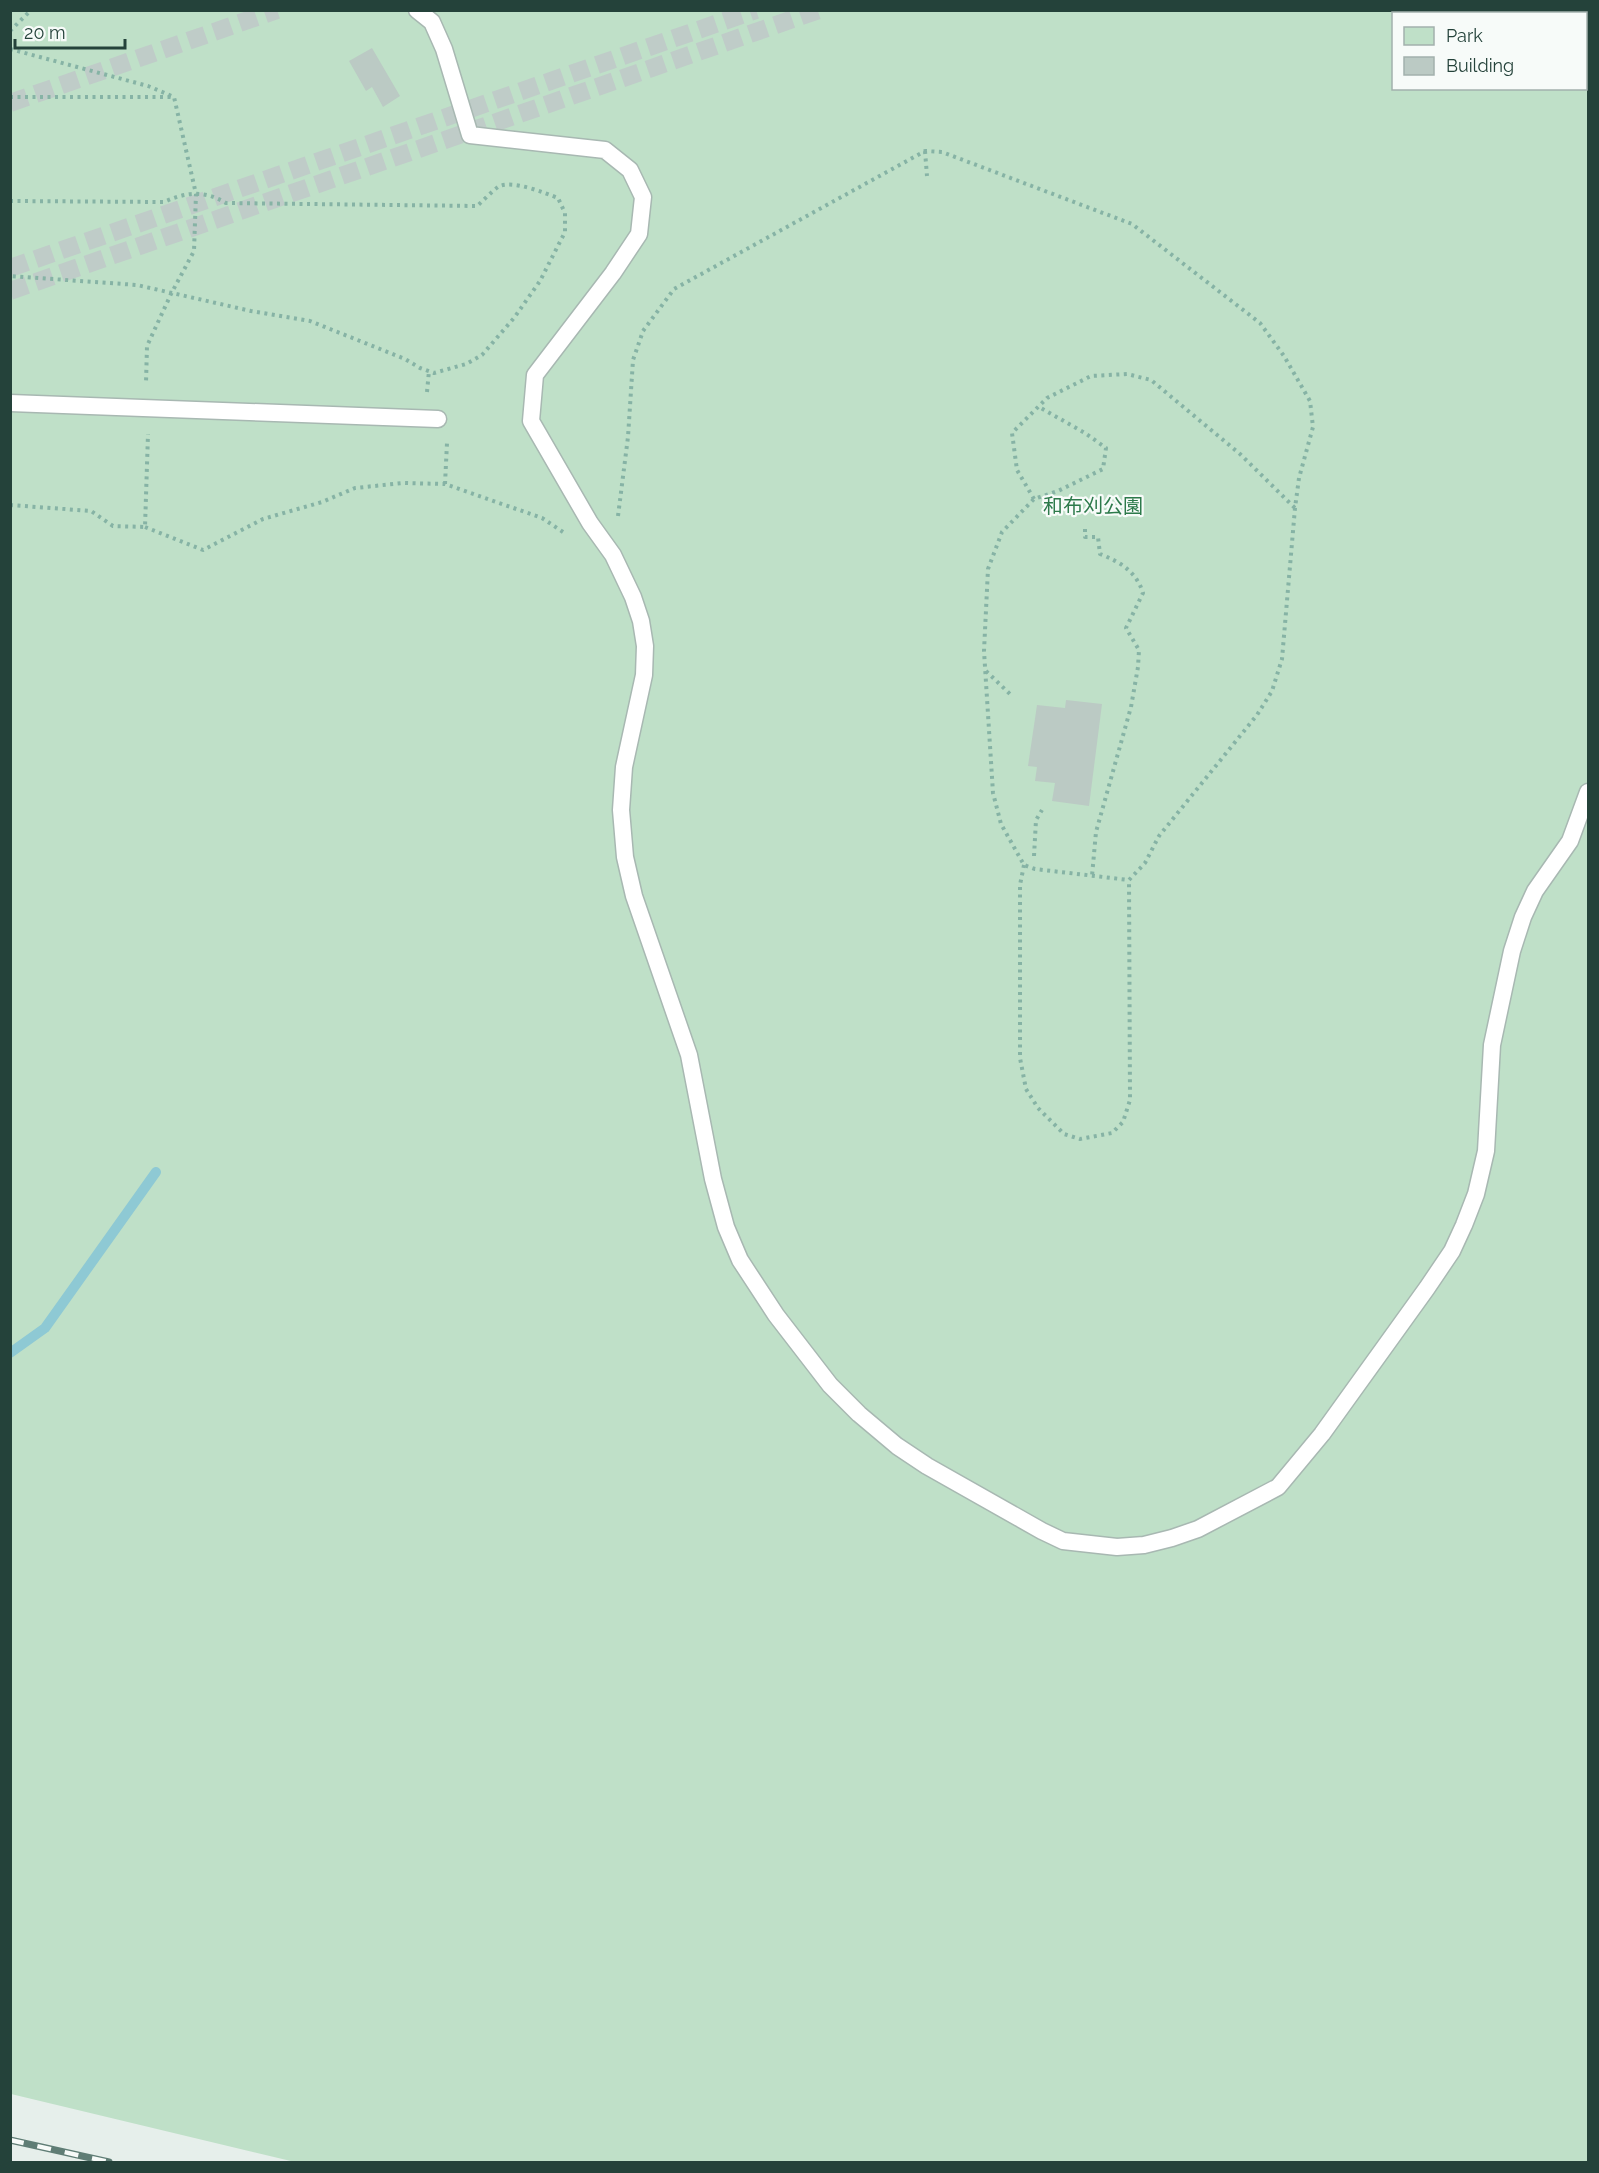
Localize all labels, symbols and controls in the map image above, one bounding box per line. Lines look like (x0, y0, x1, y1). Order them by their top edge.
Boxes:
scale bar (15, 12, 124, 50)
legend (1392, 12, 1587, 90)
text: 20 m (24, 22, 66, 43)
text: Park (1446, 25, 1483, 46)
text: Building (1446, 55, 1514, 76)
park label: 和布刈公園 (1043, 494, 1143, 518)

